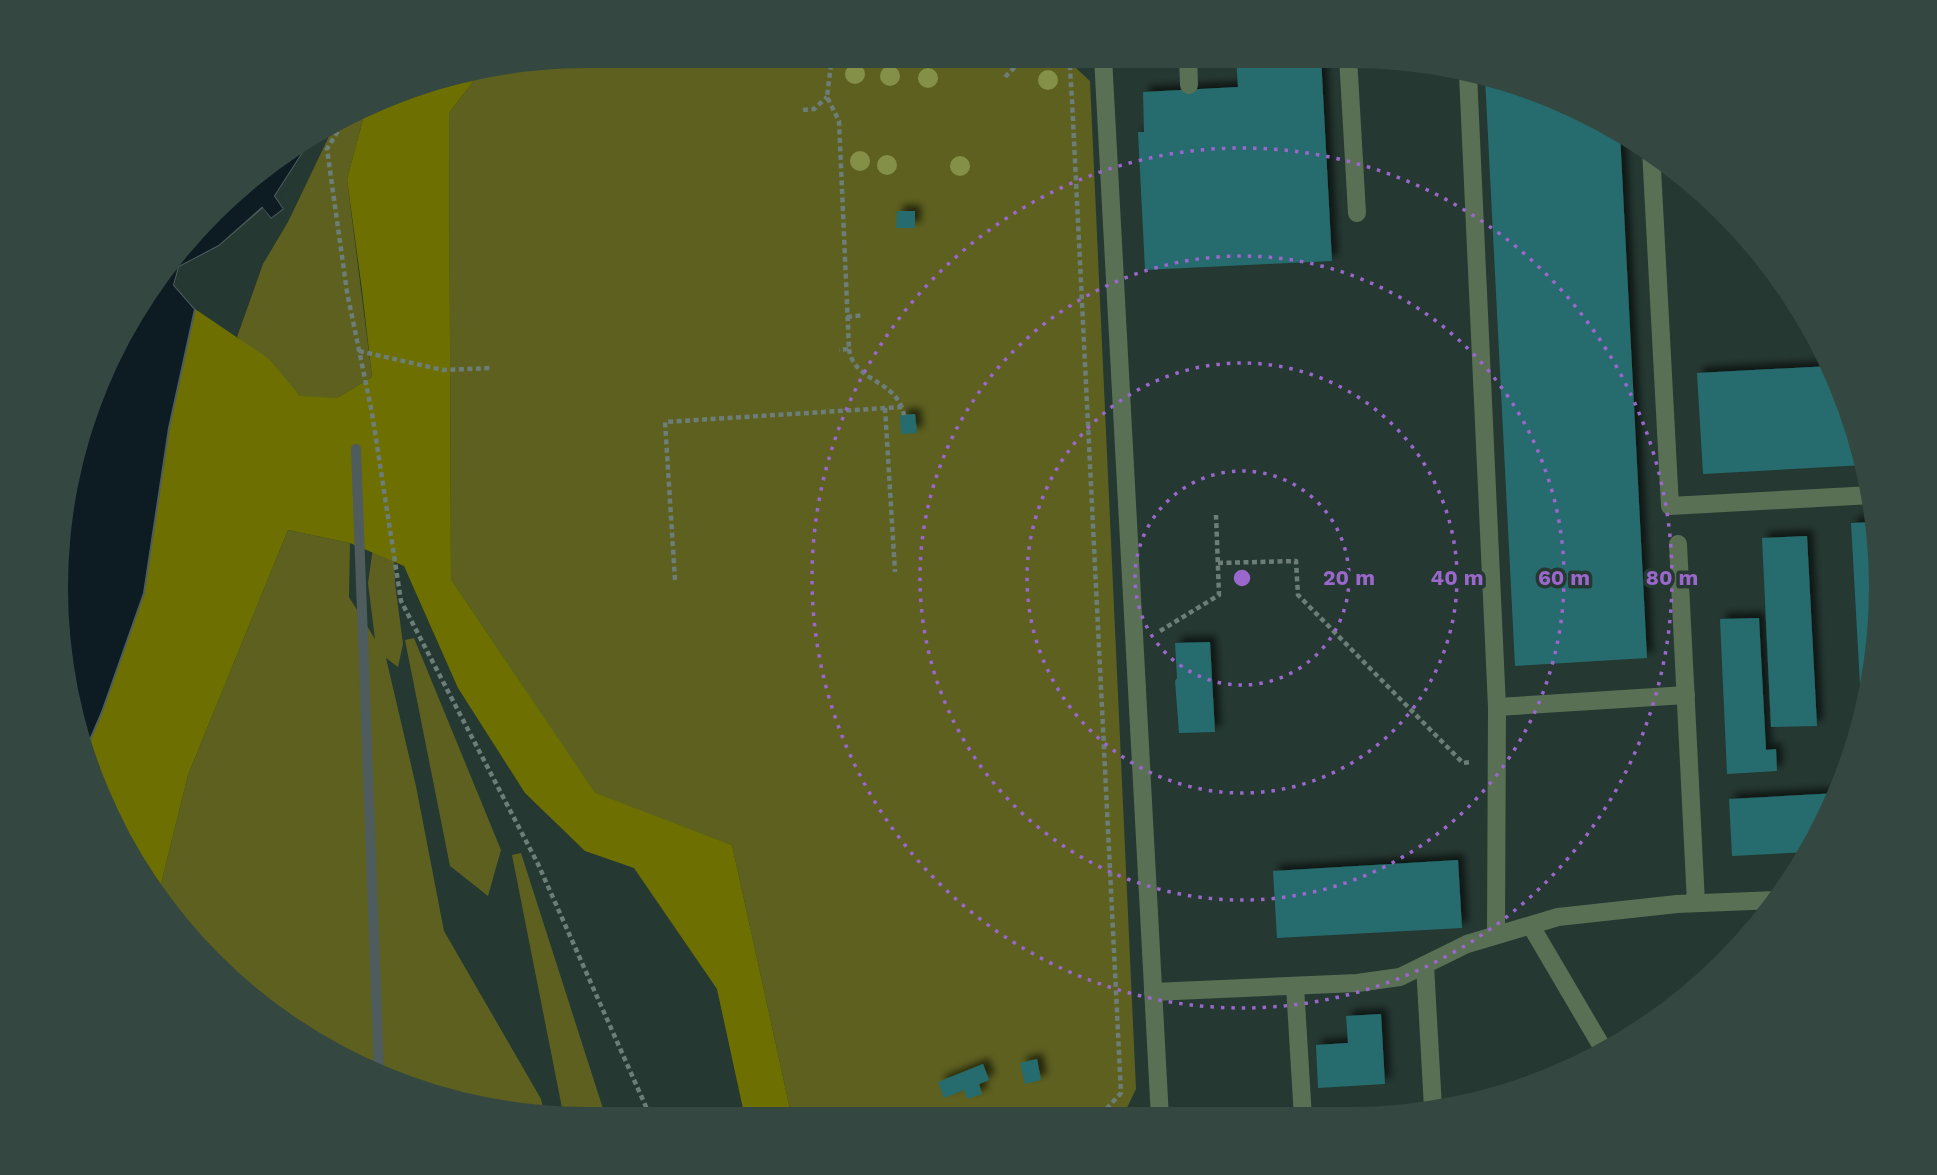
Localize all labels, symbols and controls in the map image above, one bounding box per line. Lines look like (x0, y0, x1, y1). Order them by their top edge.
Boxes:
text: 20 m (1323, 565, 1375, 590)
text: 40 m (1431, 565, 1483, 590)
text: 60 m (1538, 565, 1590, 590)
text: 80 m (1646, 565, 1698, 590)
centre of rings (1230, 566, 1254, 590)

